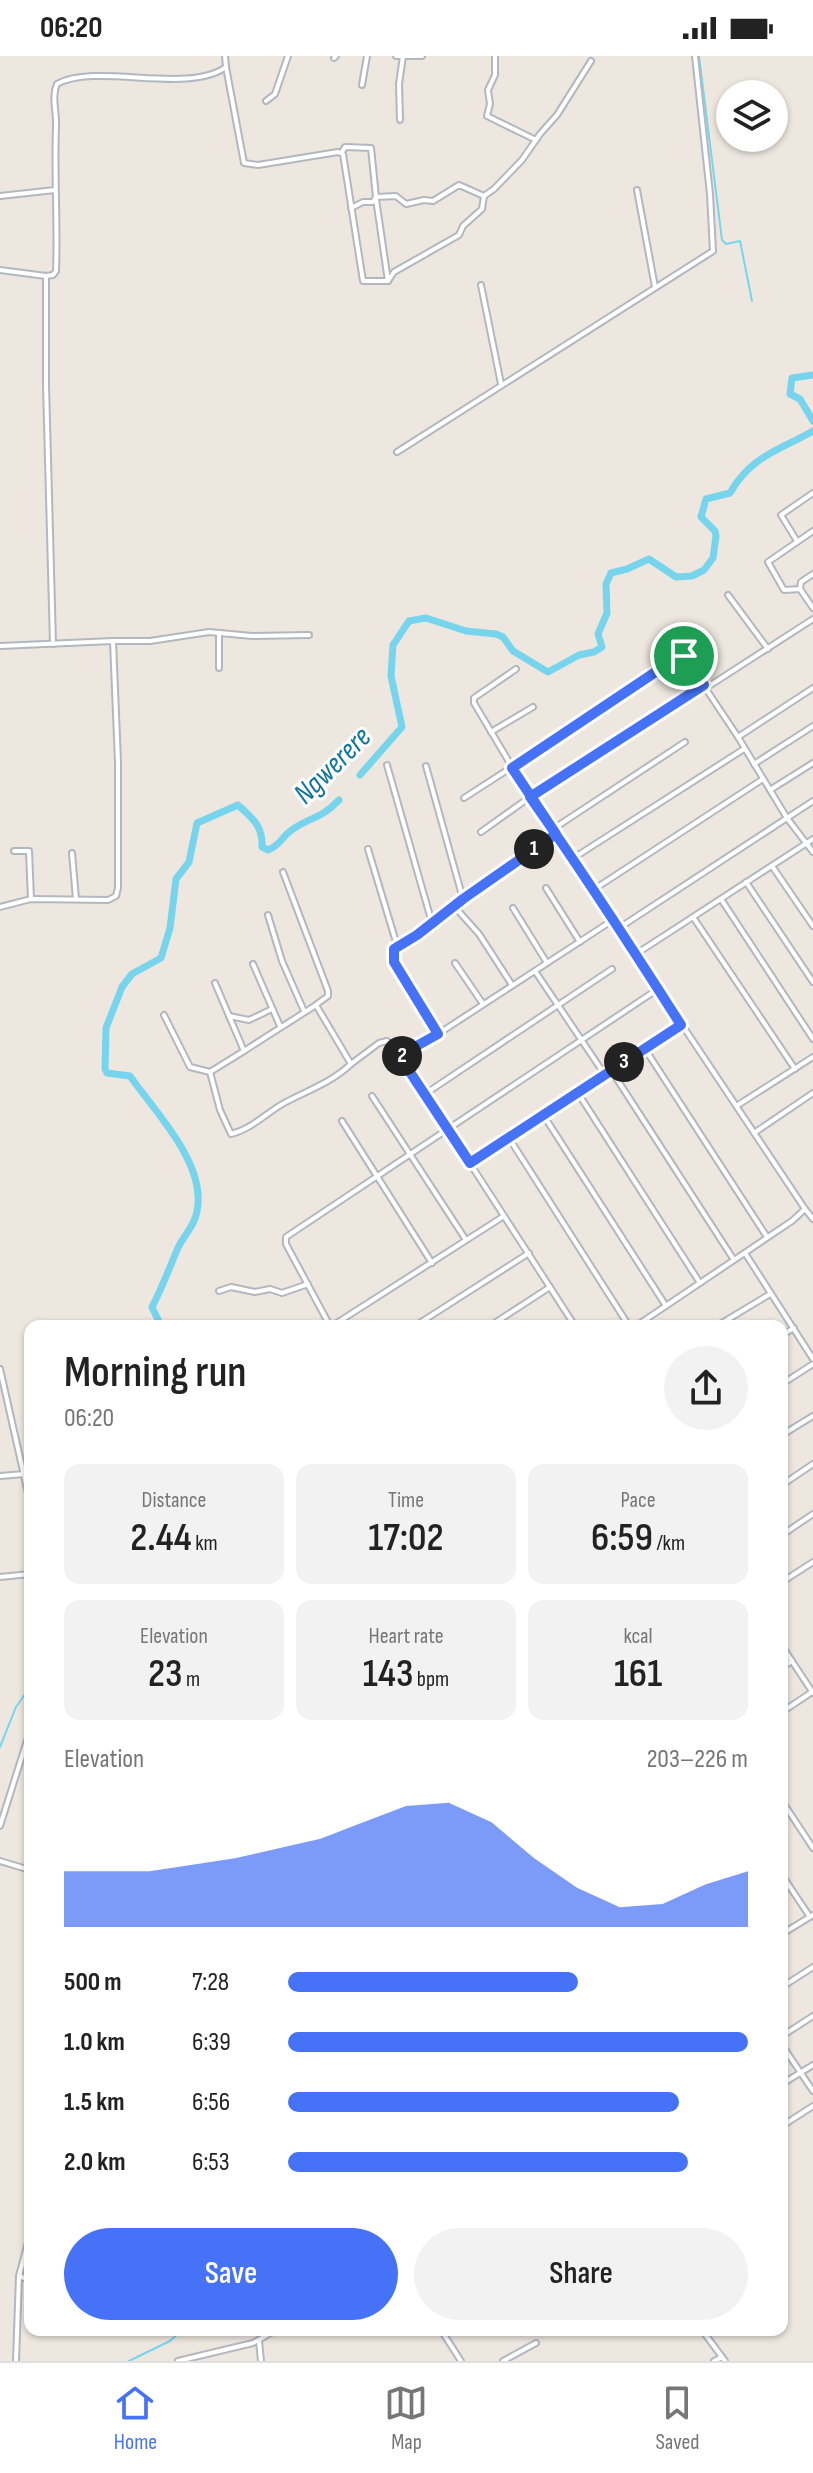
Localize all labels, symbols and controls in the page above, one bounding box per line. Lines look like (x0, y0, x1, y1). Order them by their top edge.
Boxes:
text: 06:20 (40, 10, 103, 46)
map controls (716, 80, 788, 152)
button: layers (716, 80, 788, 152)
pin (650, 622, 718, 690)
icon: arrive (662, 634, 706, 678)
water label: Ngwerere (286, 719, 379, 812)
pin: 1 (514, 829, 554, 869)
text: 1 (530, 835, 538, 862)
pin: 2 (382, 1036, 422, 1076)
text: 2 (397, 1042, 407, 1069)
pin: 3 (604, 1042, 644, 1082)
text: 3 (619, 1048, 629, 1075)
text: Morning run (64, 1346, 247, 1399)
button: share (664, 1346, 748, 1430)
text: 06:20 (64, 1403, 114, 1434)
text: Distance (142, 1487, 206, 1514)
text: Time (388, 1487, 424, 1514)
text: Pace (620, 1487, 656, 1514)
text: 2.44 (130, 1514, 192, 1562)
text: 17:02 (368, 1514, 444, 1562)
text: 6:59 (591, 1514, 653, 1562)
text: km (192, 1530, 218, 1557)
text: /km (653, 1530, 685, 1557)
text: Elevation (140, 1623, 208, 1650)
text: Heart rate (368, 1623, 444, 1650)
text: kcal (623, 1623, 653, 1650)
text: 23 (148, 1650, 182, 1698)
text: 143 (363, 1650, 413, 1698)
text: 161 (614, 1650, 662, 1698)
text: m (182, 1666, 200, 1693)
text: bpm (413, 1666, 449, 1693)
text: Elevation (64, 1744, 144, 1775)
text: 203–226 m (647, 1744, 748, 1775)
text: 500 m (64, 1967, 121, 1998)
text: 7:28 (192, 1967, 229, 1998)
text: 1.0 km (64, 2027, 125, 2058)
text: 6:39 (192, 2027, 231, 2058)
text: 1.5 km (64, 2087, 124, 2118)
text: 6:56 (192, 2087, 230, 2118)
text: 2.0 km (64, 2147, 125, 2178)
text: 6:53 (192, 2147, 230, 2178)
button: Save (64, 2228, 398, 2320)
button: Share (414, 2228, 748, 2320)
tab: Home (113, 2381, 157, 2456)
tab: Map (384, 2381, 428, 2456)
tab: Saved (655, 2381, 700, 2456)

